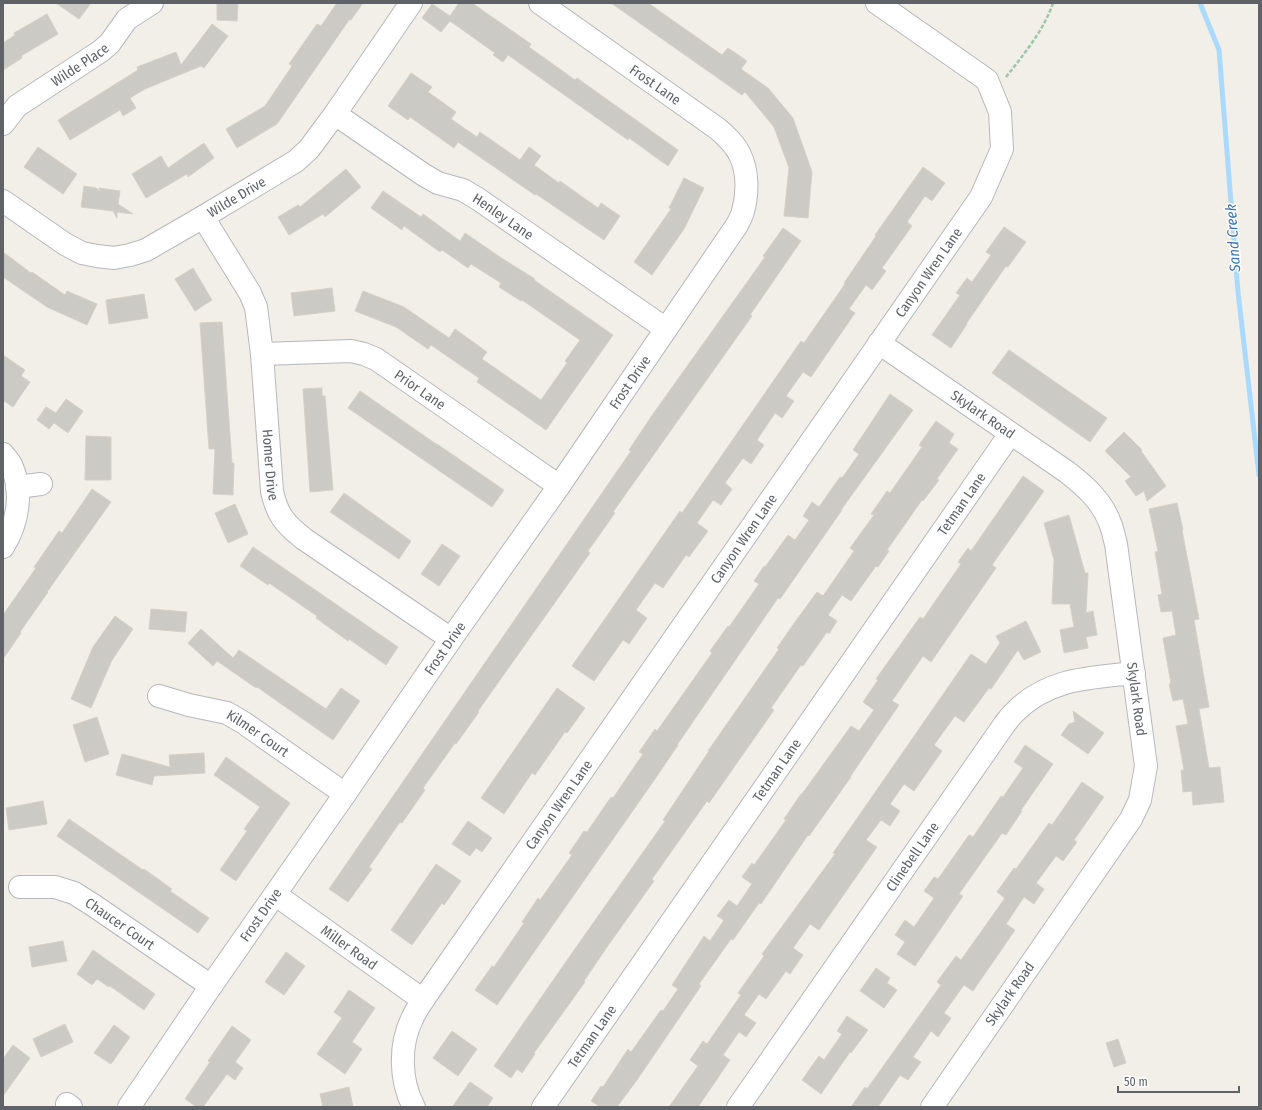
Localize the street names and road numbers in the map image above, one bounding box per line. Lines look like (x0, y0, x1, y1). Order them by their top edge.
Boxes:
street label: Wilde Place (48, 39, 112, 90)
street label: Frost Lane (626, 61, 684, 109)
street label: Wilde Drive (204, 173, 269, 221)
street label: Henley Lane (470, 189, 537, 243)
street label: Canyon Wren Lane (892, 224, 966, 321)
street label: Frost Drive (606, 352, 654, 412)
street label: Prior Lane (391, 366, 449, 413)
street label: Skylark Road (948, 386, 1018, 442)
street label: Homer Drive (259, 428, 282, 502)
street label: Tetman Lane (934, 469, 989, 539)
street label: Canyon Wren Lane (707, 490, 781, 587)
street label: Frost Drive (420, 618, 469, 678)
street label: Skylark Road (1124, 661, 1150, 737)
street label: Kilmer Court (224, 706, 293, 761)
street label: Tetman Lane (749, 735, 805, 805)
street label: Canyon Wren Lane (522, 757, 596, 853)
street label: Clinebell Lane (882, 819, 942, 895)
street label: Frost Drive (236, 885, 285, 945)
street label: Chaucer Court (82, 894, 158, 953)
street label: Miller Road (318, 921, 381, 973)
street label: Skylark Road (982, 959, 1038, 1029)
street label: Tetman Lane (564, 1002, 620, 1071)

